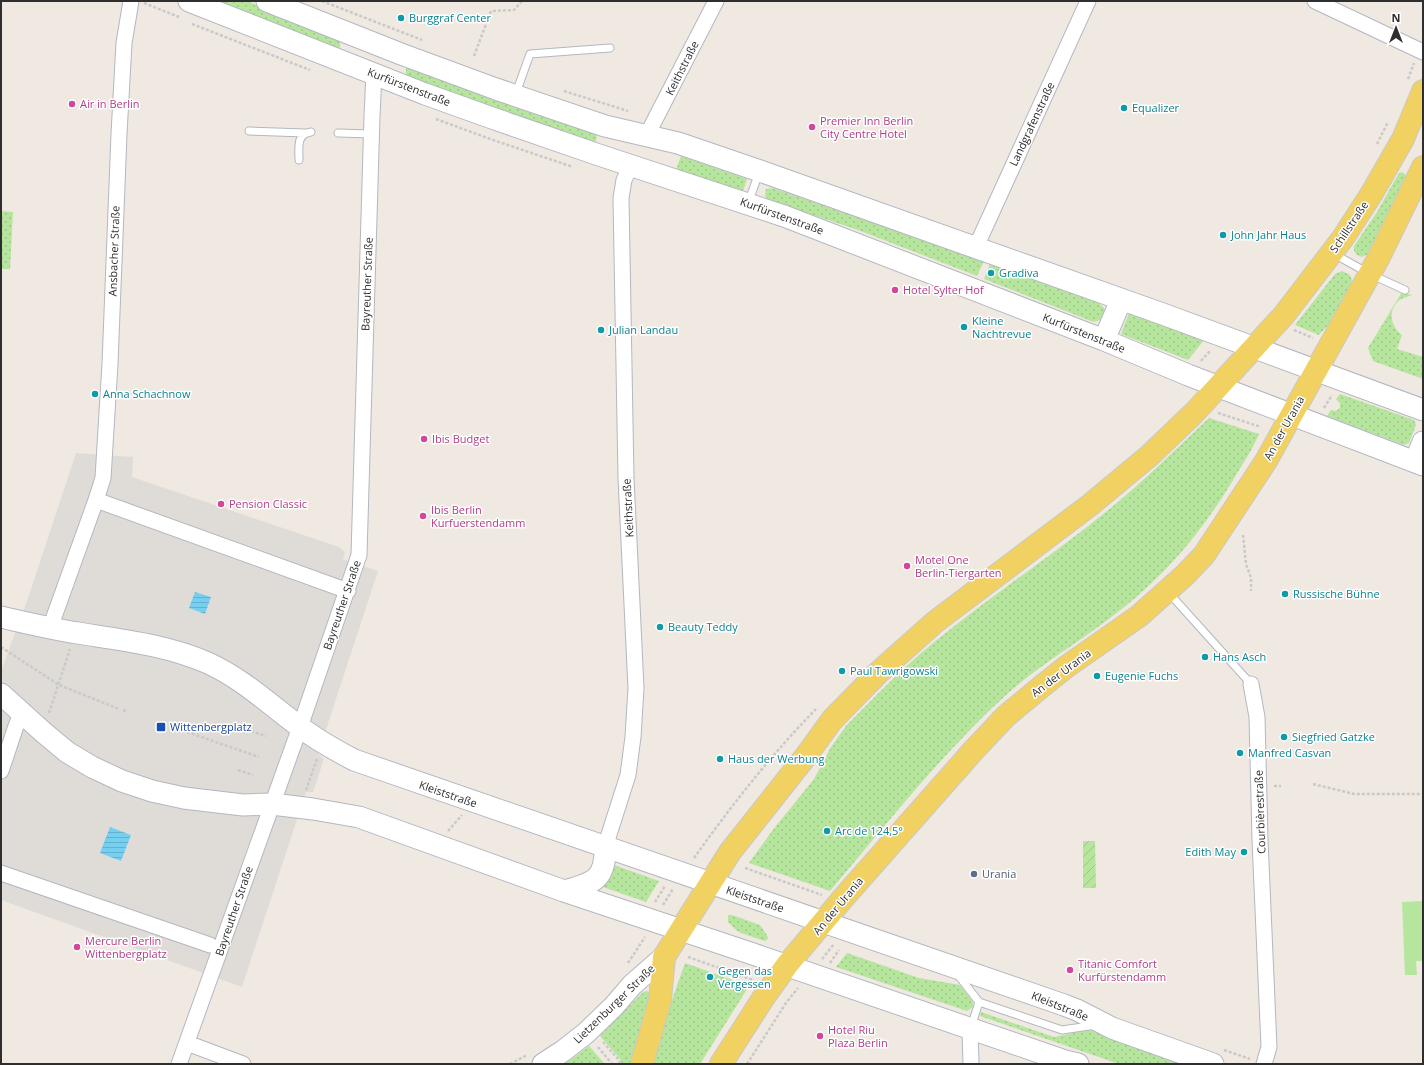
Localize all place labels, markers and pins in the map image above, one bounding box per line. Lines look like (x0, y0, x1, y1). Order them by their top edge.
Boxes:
place label: Burggraf Center (409, 10, 491, 25)
marker: Burggraf Center (396, 13, 406, 23)
place label: Air in Berlin (80, 96, 140, 111)
marker: Air in Berlin (67, 99, 77, 109)
place label: Equalizer (1132, 100, 1180, 115)
marker: Equalizer (1119, 103, 1129, 113)
place label: Premier Inn Berlin City Centre Hotel (820, 113, 913, 141)
marker: Premier Inn Berlin City Centre Hotel (807, 122, 817, 132)
place label: John Jahr Haus (1230, 227, 1306, 242)
marker: John Jahr Haus (1218, 230, 1228, 240)
place label: Gradiva (999, 265, 1039, 280)
marker: Gradiva (986, 268, 996, 278)
place label: Hotel Sylter Hof (903, 282, 985, 297)
marker: Hotel Sylter Hof (890, 285, 900, 295)
place label: Kleine Nachtrevue (972, 313, 1031, 341)
place label: Julian Landau (608, 322, 678, 337)
marker: Kleine Nachtrevue (959, 322, 969, 332)
marker: Julian Landau (596, 325, 606, 335)
place label: Anna Schachnow (103, 386, 191, 401)
marker: Anna Schachnow (90, 389, 100, 399)
place label: Ibis Budget (432, 431, 489, 446)
marker: Ibis Budget (419, 434, 429, 444)
place label: Pension Classic (229, 496, 307, 511)
marker: Pension Classic (216, 499, 226, 509)
place label: Ibis Berlin Kurfuerstendamm (431, 502, 525, 530)
marker: Ibis Berlin Kurfuerstendamm (418, 511, 428, 521)
place label: Motel One Berlin-Tiergarten (915, 552, 1002, 580)
marker: Motel One Berlin-Tiergarten (902, 561, 912, 571)
place label: Russische Bühne (1293, 586, 1380, 601)
marker: Russische Bühne (1280, 589, 1290, 599)
place label: Beauty Teddy (668, 619, 738, 634)
marker: Beauty Teddy (655, 622, 665, 632)
place label: Hans Asch (1213, 649, 1266, 664)
marker: Hans Asch (1200, 652, 1210, 662)
place label: Paul Tawrigowski (850, 663, 938, 678)
marker: Paul Tawrigowski (837, 666, 847, 676)
place label: Eugenie Fuchs (1105, 668, 1178, 683)
marker: Eugenie Fuchs (1092, 671, 1102, 681)
place label: Wittenbergplatz (170, 719, 252, 734)
marker: Wittenbergplatz (155, 721, 167, 733)
place label: Siegfried Gatzke (1292, 729, 1375, 744)
marker: Siegfried Gatzke (1279, 732, 1289, 742)
place label: Manfred Casvan (1248, 745, 1331, 760)
marker: Manfred Casvan (1235, 748, 1245, 758)
place label: Haus der Werbung (728, 751, 824, 766)
marker: Haus der Werbung (715, 754, 725, 764)
place label: Arc de 124,5° (835, 823, 903, 838)
marker: Arc de 124,5° (822, 826, 832, 836)
place label: Edith May (1185, 844, 1236, 859)
marker: Edith May (1239, 847, 1249, 857)
place label: Urania (982, 866, 1016, 881)
marker: Urania (969, 869, 979, 879)
place label: Mercure Berlin Wittenbergplatz (85, 933, 167, 961)
marker: Mercure Berlin Wittenbergplatz (72, 942, 82, 952)
place label: Titanic Comfort Kurfürstendamm (1078, 956, 1166, 984)
place label: Gegen das Vergessen (718, 963, 772, 991)
marker: Titanic Comfort Kurfürstendamm (1065, 965, 1075, 975)
marker: Gegen das Vergessen (705, 972, 715, 982)
place label: Hotel Riu Plaza Berlin (828, 1022, 888, 1050)
marker: Hotel Riu Plaza Berlin (815, 1031, 825, 1041)

